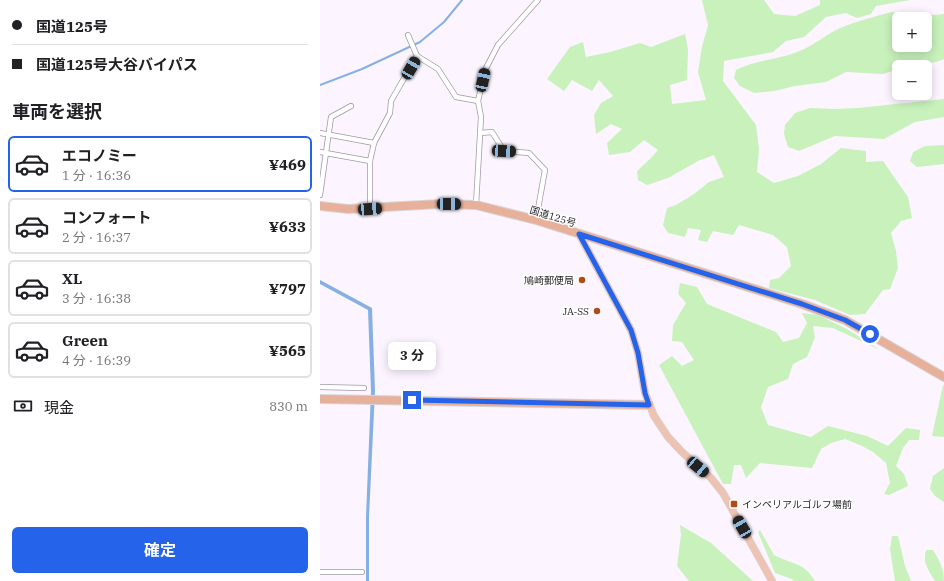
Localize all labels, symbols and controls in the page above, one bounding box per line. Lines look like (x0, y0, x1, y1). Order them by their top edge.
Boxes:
map controls (892, 12, 932, 100)
button: + (892, 12, 932, 52)
text: 国道125号 (36, 17, 108, 36)
text: 国道125号大谷バイパス (36, 55, 198, 74)
car (400, 55, 422, 81)
button: − (892, 60, 932, 100)
car (475, 67, 491, 93)
text: 車両を選択 (12, 100, 102, 123)
car (492, 144, 516, 158)
icon: car (14, 146, 50, 182)
text: エコノミー (62, 146, 137, 165)
text: ¥469 (269, 155, 306, 174)
text: 1 分 · 16:36 (62, 167, 131, 184)
car (437, 198, 461, 210)
car (358, 202, 382, 216)
street label: 国道125号 (528, 203, 578, 230)
icon: car (14, 208, 50, 244)
text: コンフォート (62, 208, 152, 227)
text: ¥633 (269, 217, 306, 236)
text: 2 分 · 16:37 (62, 229, 131, 246)
text: XL (62, 269, 82, 288)
icon: car (14, 270, 50, 306)
place label: 鳩崎郵便局 (524, 274, 574, 287)
marker: 鳩崎郵便局 (577, 275, 587, 285)
text: ¥797 (269, 279, 306, 298)
text: 3 分 · 16:38 (62, 290, 131, 307)
place label: JA-SS (563, 305, 589, 318)
marker: JA-SS (592, 306, 602, 316)
route start (861, 325, 879, 343)
text: Green (62, 331, 108, 350)
icon: car (14, 332, 50, 368)
text: ¥565 (269, 341, 306, 360)
callout: 3 分 (388, 342, 436, 370)
text: 3 分 (400, 347, 424, 364)
text: 4 分 · 16:39 (62, 352, 131, 369)
route end (403, 391, 421, 409)
icon: cash (12, 395, 34, 417)
text: 現金 (44, 398, 74, 417)
text: 830 m (269, 398, 308, 415)
car (685, 455, 711, 479)
place label: インペリアルゴルフ場前 (742, 498, 852, 511)
marker: インペリアルゴルフ場前 (729, 499, 739, 509)
car (731, 514, 753, 540)
button: 確定 (12, 527, 308, 573)

